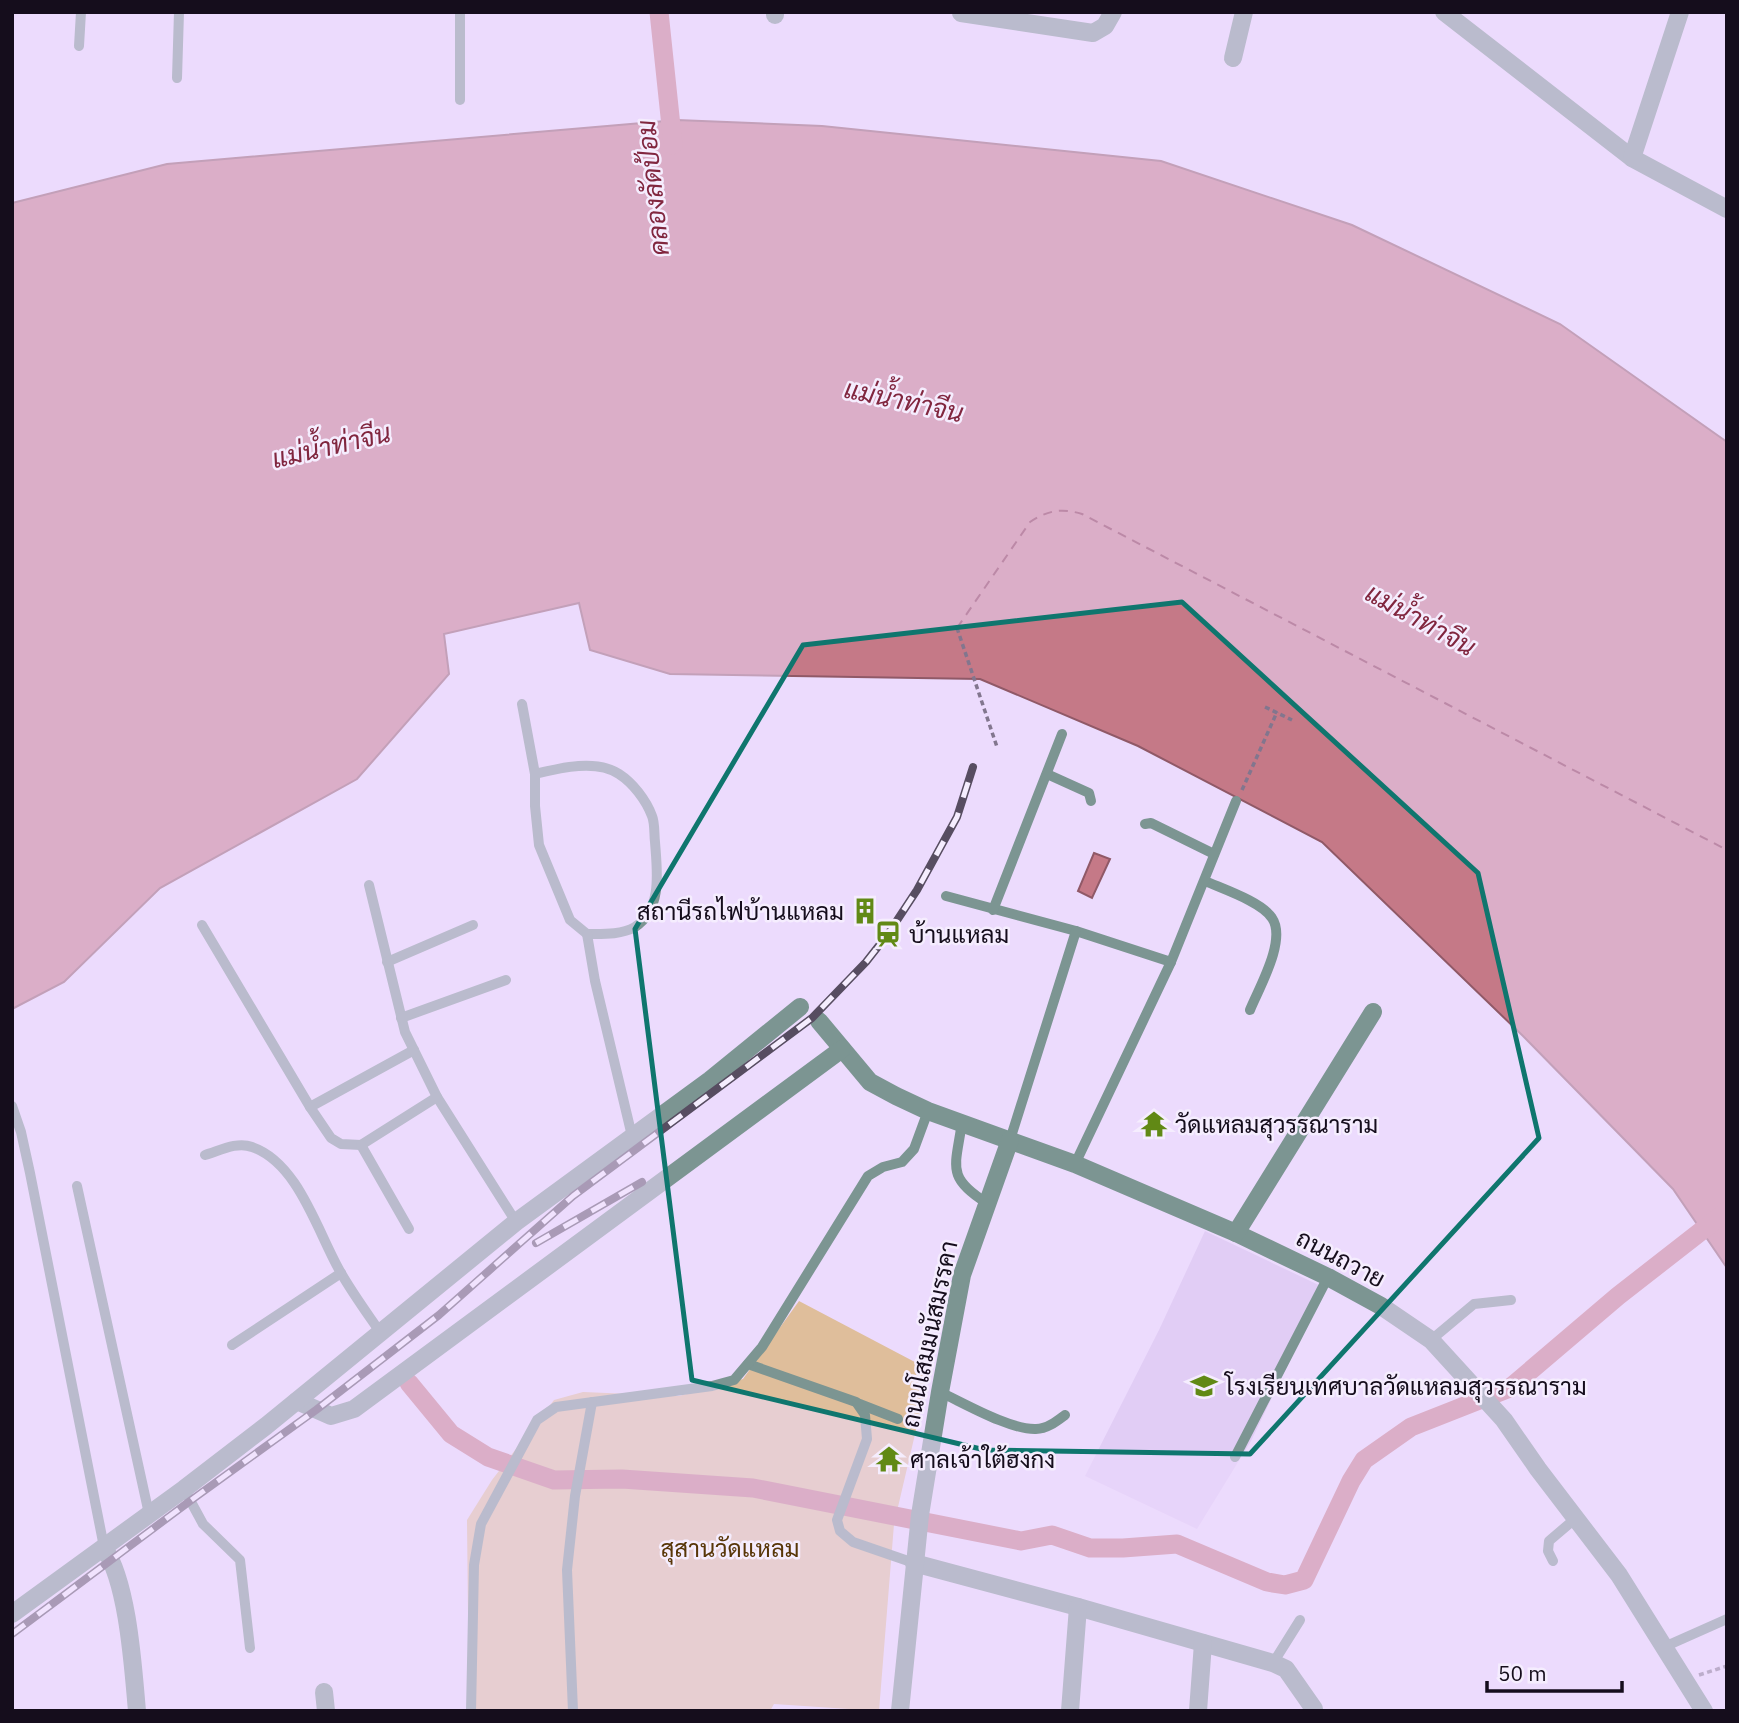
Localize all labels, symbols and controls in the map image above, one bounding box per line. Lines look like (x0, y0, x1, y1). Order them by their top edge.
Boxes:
water label: คลองลัดป้อม (628, 118, 676, 258)
water label: แม่น้ำท่าจีน (841, 368, 968, 429)
water label: แม่น้ำท่าจีน (268, 412, 394, 475)
water label: แม่น้ำท่าจีน (1360, 572, 1484, 663)
place label: สถานีรถไฟบ้านแหลม (637, 895, 844, 927)
building icon: สถานีรถไฟบ้านแหลม (850, 896, 880, 926)
place label: บ้านแหลม (909, 918, 1009, 950)
station icon: บ้านแหลม (873, 919, 903, 949)
place label: วัดแหลมสุวรรณาราม (1175, 1108, 1378, 1141)
temple icon: วัดแหลมสุวรรณาราม (1139, 1109, 1169, 1139)
street label: ถนนถวาย (1291, 1221, 1391, 1295)
street label: ถนนโสมมนัสมรรคา (894, 1238, 964, 1430)
place label: โรงเรียนเทศบาลวัดแหลมสุวรรณาราม (1223, 1370, 1587, 1403)
school or university icon: โรงเรียนเทศบาลวัดแหลมสุวรรณาราม (1189, 1371, 1219, 1401)
place label: ศาลเจ้าใต้ฮงกง (910, 1443, 1055, 1475)
temple icon: ศาลเจ้าใต้ฮงกง (874, 1444, 904, 1474)
park label: สุสานวัดแหลม (660, 1532, 800, 1565)
scale bar (1487, 1650, 1622, 1694)
text: 50 m (1498, 1659, 1547, 1687)

